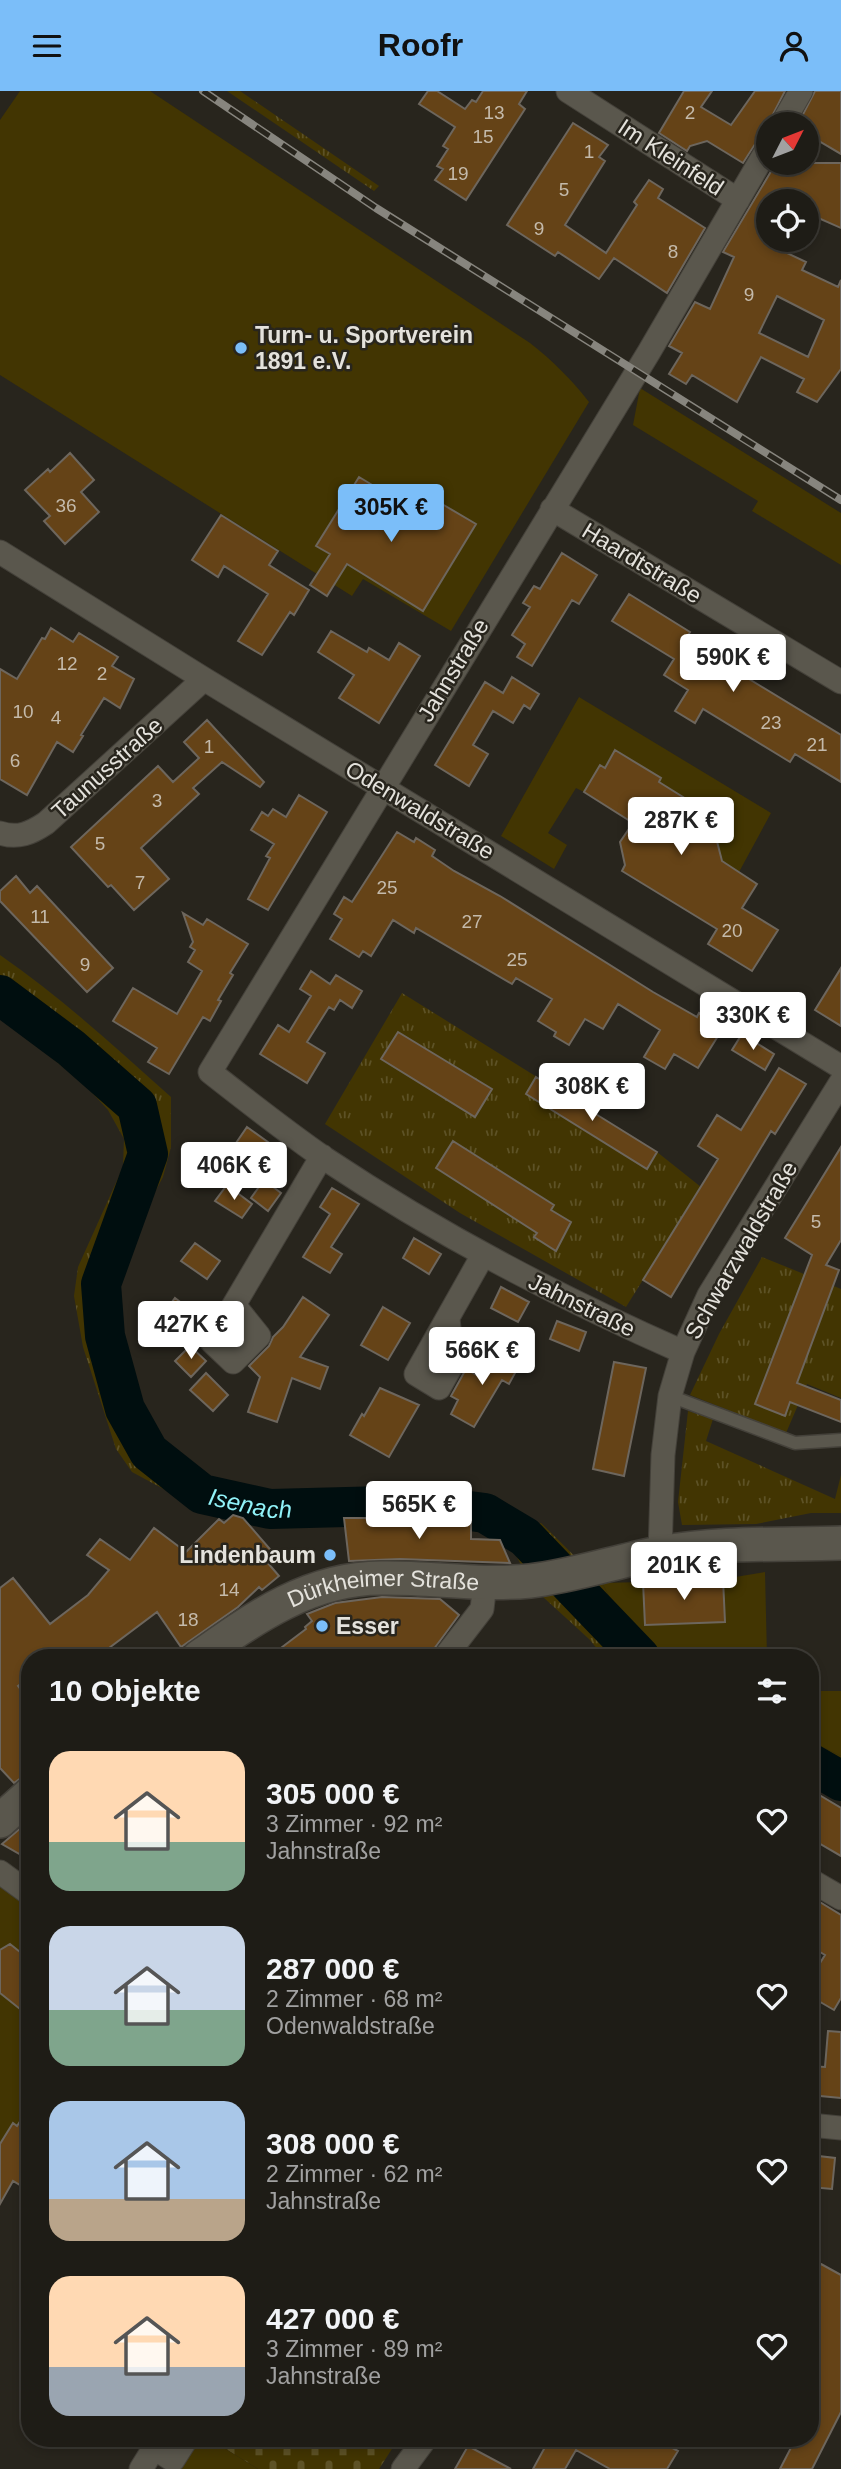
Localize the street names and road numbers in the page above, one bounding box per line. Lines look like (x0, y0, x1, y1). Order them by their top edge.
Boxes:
street label: Im Kleinfeld (614, 113, 728, 201)
street label: Haardtstraße (578, 517, 706, 609)
street label: Jahnstraße (412, 614, 494, 726)
street label: Taunusstraße (47, 712, 167, 824)
street label: Odenwaldstraße (341, 755, 499, 865)
street label: Schwarzwaldstraße (680, 1157, 802, 1343)
street label: Jahnstraße (525, 1268, 639, 1342)
street label: Dürkheimer Straße (283, 1565, 480, 1612)

